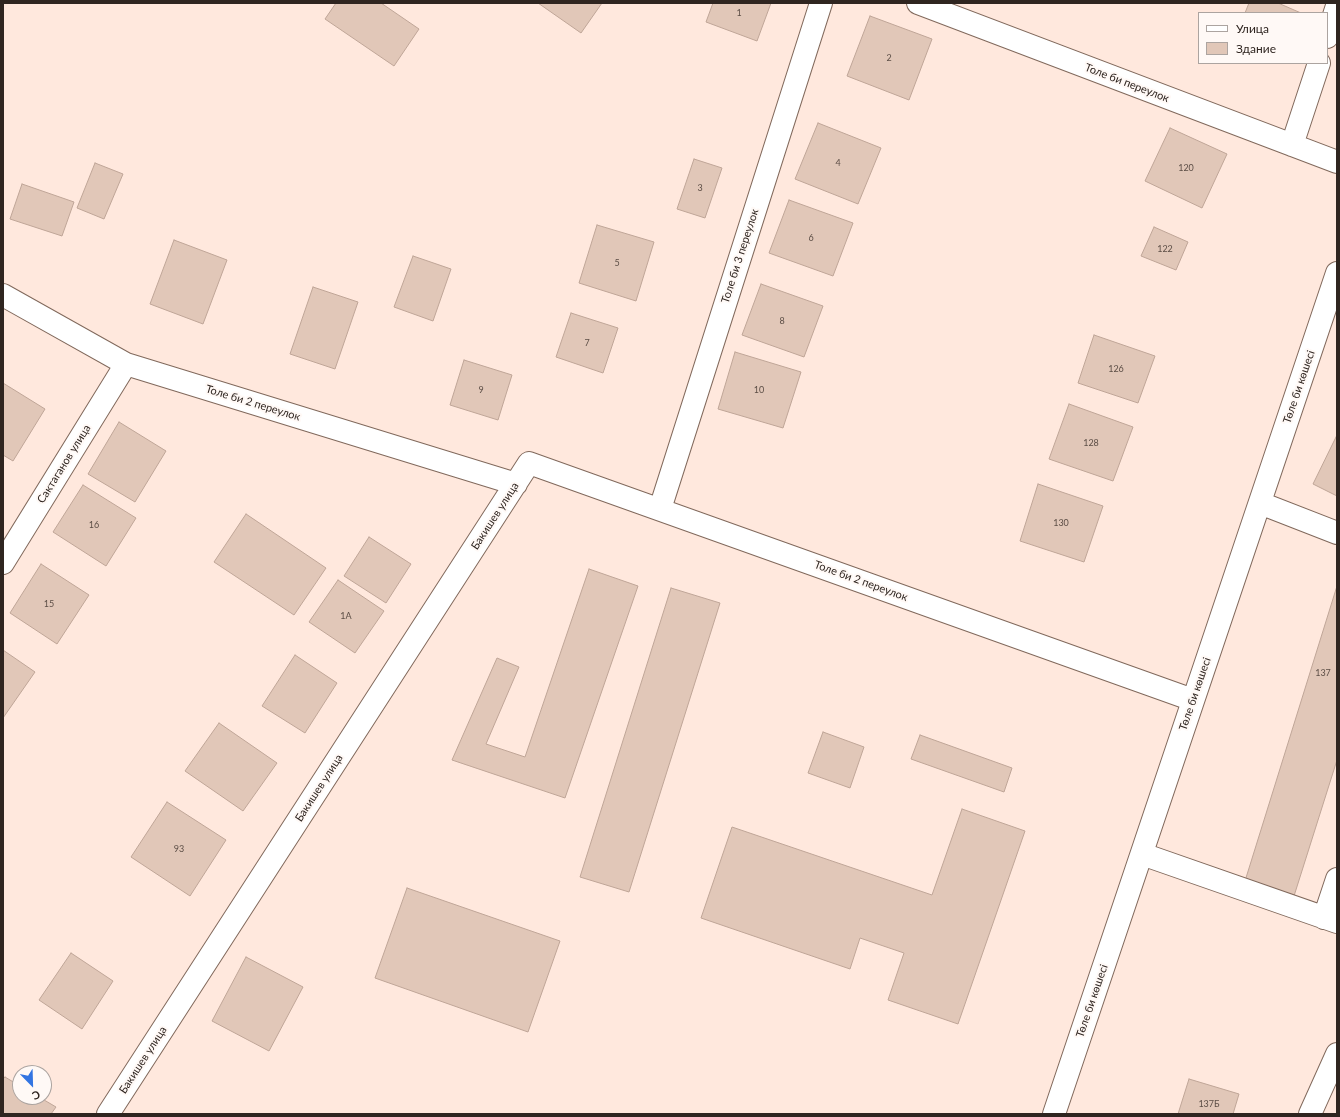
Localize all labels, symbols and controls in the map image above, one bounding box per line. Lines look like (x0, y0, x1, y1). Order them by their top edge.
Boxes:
house number: 1 (736, 8, 742, 18)
legend (1198, 12, 1328, 64)
text: Улица (1236, 21, 1269, 36)
text: Здание (1236, 41, 1276, 56)
house number: 2 (886, 53, 892, 63)
street label: Толе би переулок (1083, 61, 1171, 105)
house number: 4 (835, 158, 841, 168)
house number: 120 (1178, 163, 1194, 173)
house number: 3 (697, 183, 703, 193)
street label: Толе би 3 переулок (719, 207, 761, 305)
house number: 6 (808, 233, 814, 243)
house number: 122 (1157, 244, 1173, 254)
house number: 5 (614, 258, 620, 268)
house number: 8 (779, 316, 785, 326)
house number: 7 (584, 338, 590, 348)
street label: Төле би көшесі (1280, 349, 1318, 425)
house number: 126 (1108, 364, 1124, 374)
street label: Толе би 2 переулок (204, 382, 302, 424)
house number: 9 (478, 385, 484, 395)
house number: 10 (754, 385, 764, 395)
street label: Сактаганов улица (35, 422, 93, 506)
house number: 128 (1083, 438, 1099, 448)
street label: Бакишев улица (468, 480, 522, 552)
house number: 130 (1053, 518, 1069, 528)
house number: 16 (89, 520, 99, 530)
street label: Толе би 2 переулок (813, 558, 909, 604)
house number: 15 (44, 599, 54, 609)
house number: 1А (340, 611, 352, 621)
street label: Төле би көшесі (1176, 656, 1214, 732)
house number: 137 (1315, 668, 1331, 678)
street label: Бакишев улица (292, 752, 346, 824)
house number: 93 (174, 844, 184, 854)
street label: Төле би көшесі (1073, 963, 1111, 1039)
street label: Бакишев улица (116, 1024, 170, 1096)
north arrow (12, 1065, 52, 1105)
text: С (31, 1088, 42, 1103)
house number: 137Б (1198, 1099, 1220, 1109)

